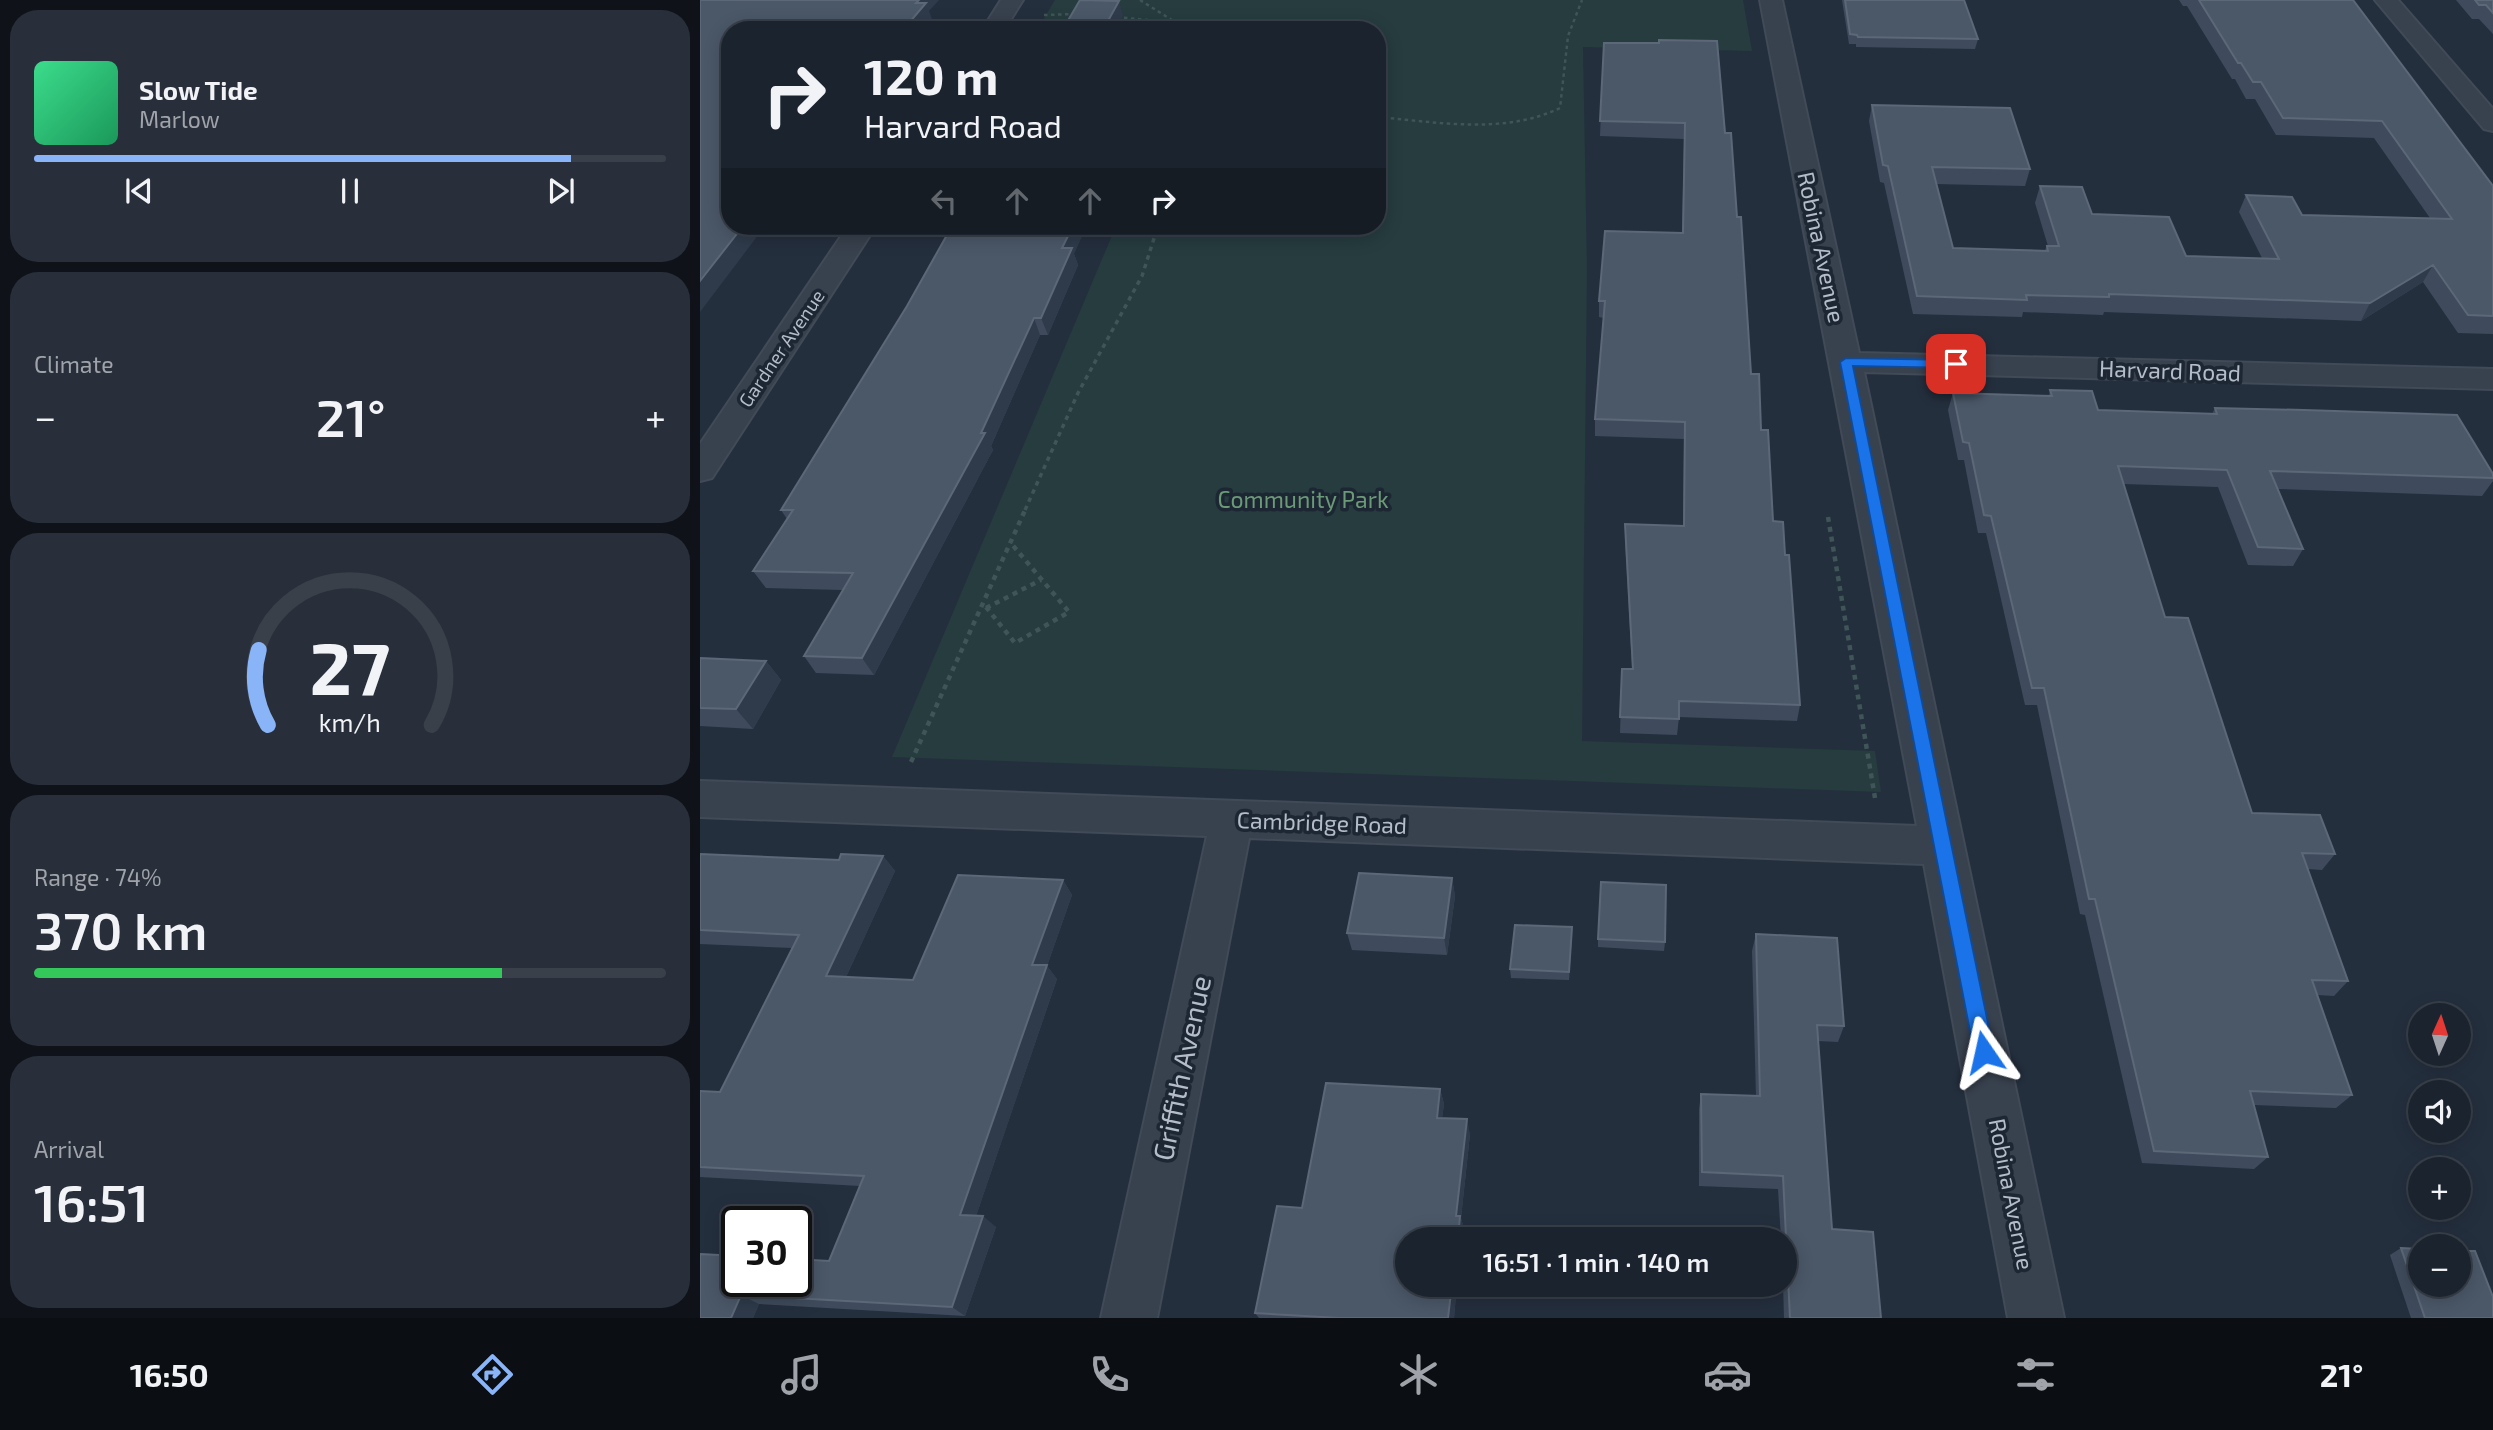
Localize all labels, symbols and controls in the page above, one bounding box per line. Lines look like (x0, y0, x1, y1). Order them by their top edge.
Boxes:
text: 120 m (864, 46, 998, 105)
icon: right (749, 49, 840, 140)
text: Slow Tide (139, 74, 258, 105)
text: Marlow (139, 105, 220, 133)
text: Harvard Road (864, 106, 1062, 144)
street label: Robina Avenue (1792, 169, 1852, 325)
icon: previous (120, 172, 158, 210)
icon: pause (331, 172, 369, 210)
icon: next (542, 172, 580, 210)
icon: left (925, 182, 963, 220)
icon: ahead (998, 182, 1036, 220)
icon: ahead (1071, 182, 1109, 220)
icon: right (1144, 182, 1182, 220)
street label: Gardner Avenue (733, 285, 829, 411)
pin (1926, 334, 1986, 394)
icon: arrive (1937, 345, 1975, 383)
text: Climate (34, 350, 114, 378)
street label: Harvard Road (2098, 354, 2242, 386)
text: 21° (316, 385, 386, 447)
text: − (34, 393, 56, 439)
text: + (645, 393, 666, 439)
park label: Community Park (1217, 485, 1389, 513)
text: 27 (310, 622, 390, 710)
text: km/h (319, 707, 381, 737)
street label: Cambridge Road (1236, 805, 1408, 839)
text: Range · 74% (34, 863, 161, 891)
text: 370 km (34, 898, 208, 960)
street label: Griffith Avenue (1145, 972, 1217, 1164)
north arrow (2408, 1003, 2471, 1066)
map controls (2408, 1003, 2471, 1297)
position arrow (1947, 1015, 2021, 1089)
button: sound (2408, 1080, 2471, 1143)
street label: Robina Avenue (1984, 1116, 2040, 1272)
text: Arrival (34, 1135, 104, 1163)
button: + (2408, 1157, 2471, 1220)
text: 16:51 (34, 1170, 149, 1232)
speed limit sign: 30 (721, 1206, 812, 1297)
button: − (2408, 1234, 2471, 1297)
text: 16:51 · 1 min · 140 m (1483, 1246, 1709, 1277)
icon: directions (468, 1350, 517, 1399)
icon: music (777, 1350, 826, 1399)
icon: phone (1085, 1350, 1134, 1399)
icon: climate (1394, 1350, 1443, 1399)
icon: car (1703, 1350, 1752, 1399)
icon: filters (2011, 1350, 2060, 1399)
text: 16:50 (130, 1355, 209, 1393)
text: 21° (2320, 1355, 2363, 1393)

